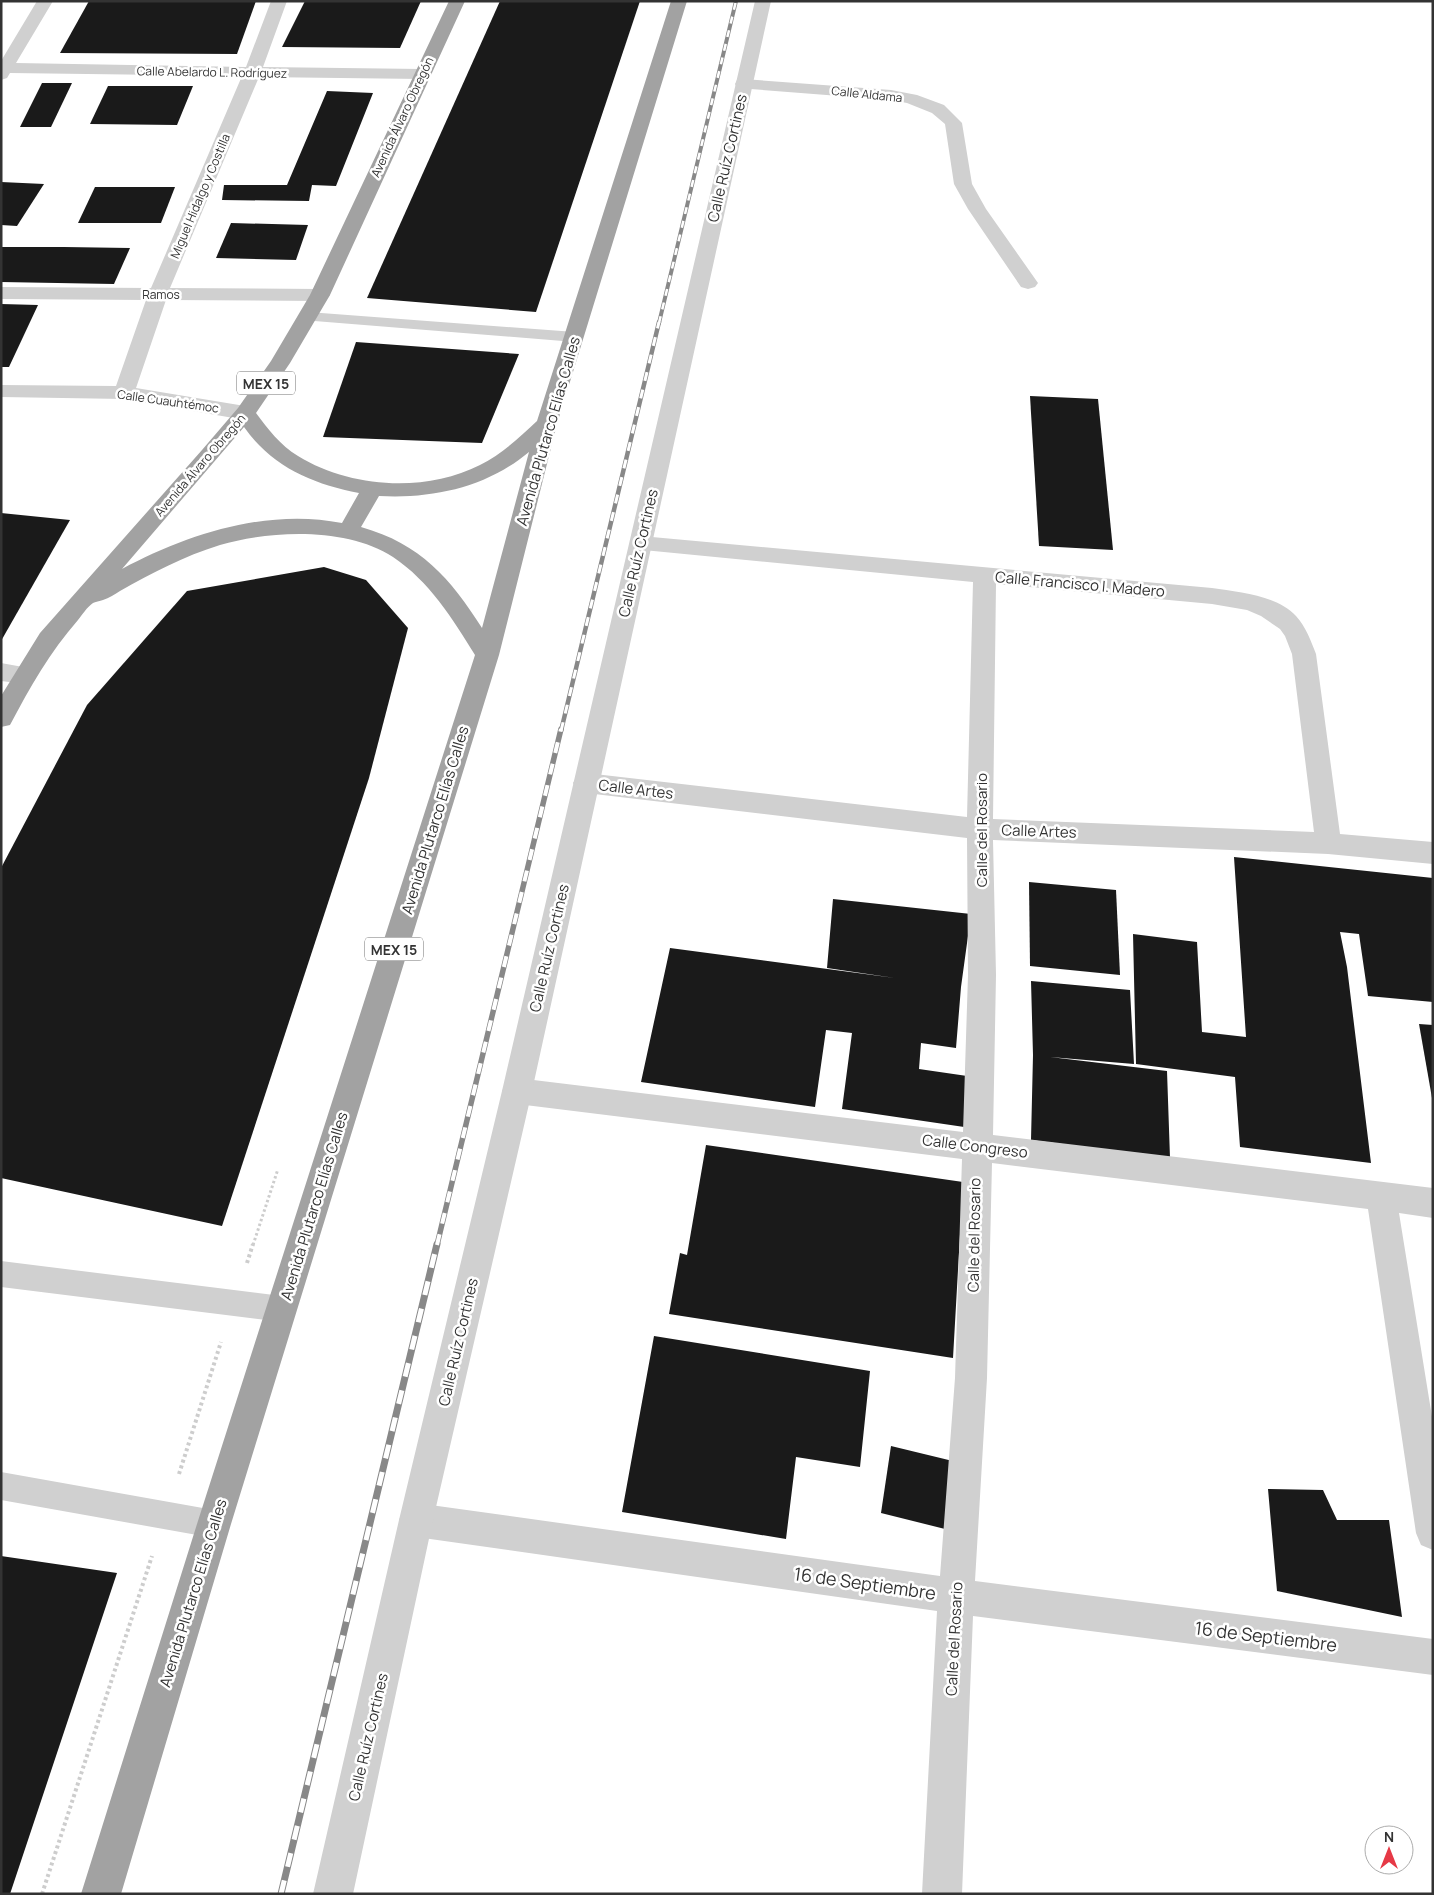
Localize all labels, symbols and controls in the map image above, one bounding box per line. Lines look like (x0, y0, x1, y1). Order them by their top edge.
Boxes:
street label: Avenida Álvaro Obregón (367, 54, 437, 180)
street label: Calle Abelardo L. Rodríguez (137, 62, 287, 82)
street label: Calle Aldama (831, 82, 903, 106)
street label: Calle Ruíz Cortines (702, 92, 752, 224)
street label: Miguel Hidalgo y Costilla (166, 131, 234, 261)
street label: Ramos (142, 286, 180, 303)
street label: Avenida Plutarco Elías Calles (511, 334, 585, 528)
road number: MEX 15 (237, 372, 295, 394)
street label: Calle Cuauhtémoc (116, 385, 220, 417)
street label: Avenida Álvaro Obregón (151, 410, 249, 520)
street label: Calle Ruíz Cortines (613, 487, 663, 619)
street label: Calle Francisco I. Madero (994, 566, 1166, 602)
street label: Avenida Plutarco Elías Calles (396, 723, 474, 917)
street label: Calle del Rosario (971, 773, 992, 887)
street label: Calle Artes (597, 774, 675, 804)
street label: Calle Artes (1001, 819, 1077, 843)
street label: Calle Ruíz Cortines (524, 882, 574, 1014)
road number: MEX 15 (365, 938, 423, 961)
street label: Avenida Plutarco Elías Calles (275, 1109, 353, 1303)
street label: Calle Congreso (921, 1129, 1029, 1163)
street label: Calle del Rosario (963, 1178, 985, 1292)
street label: Calle Ruíz Cortines (433, 1276, 483, 1408)
street label: Avenida Plutarco Elías Calles (154, 1496, 232, 1690)
street label: 16 de Septiembre (793, 1561, 937, 1605)
street label: Calle del Rosario (941, 1581, 967, 1697)
street label: 16 de Septiembre (1194, 1615, 1338, 1657)
street label: Calle Ruíz Cortines (343, 1671, 393, 1803)
north arrow (1364, 1825, 1414, 1875)
text: N (1384, 1827, 1394, 1846)

